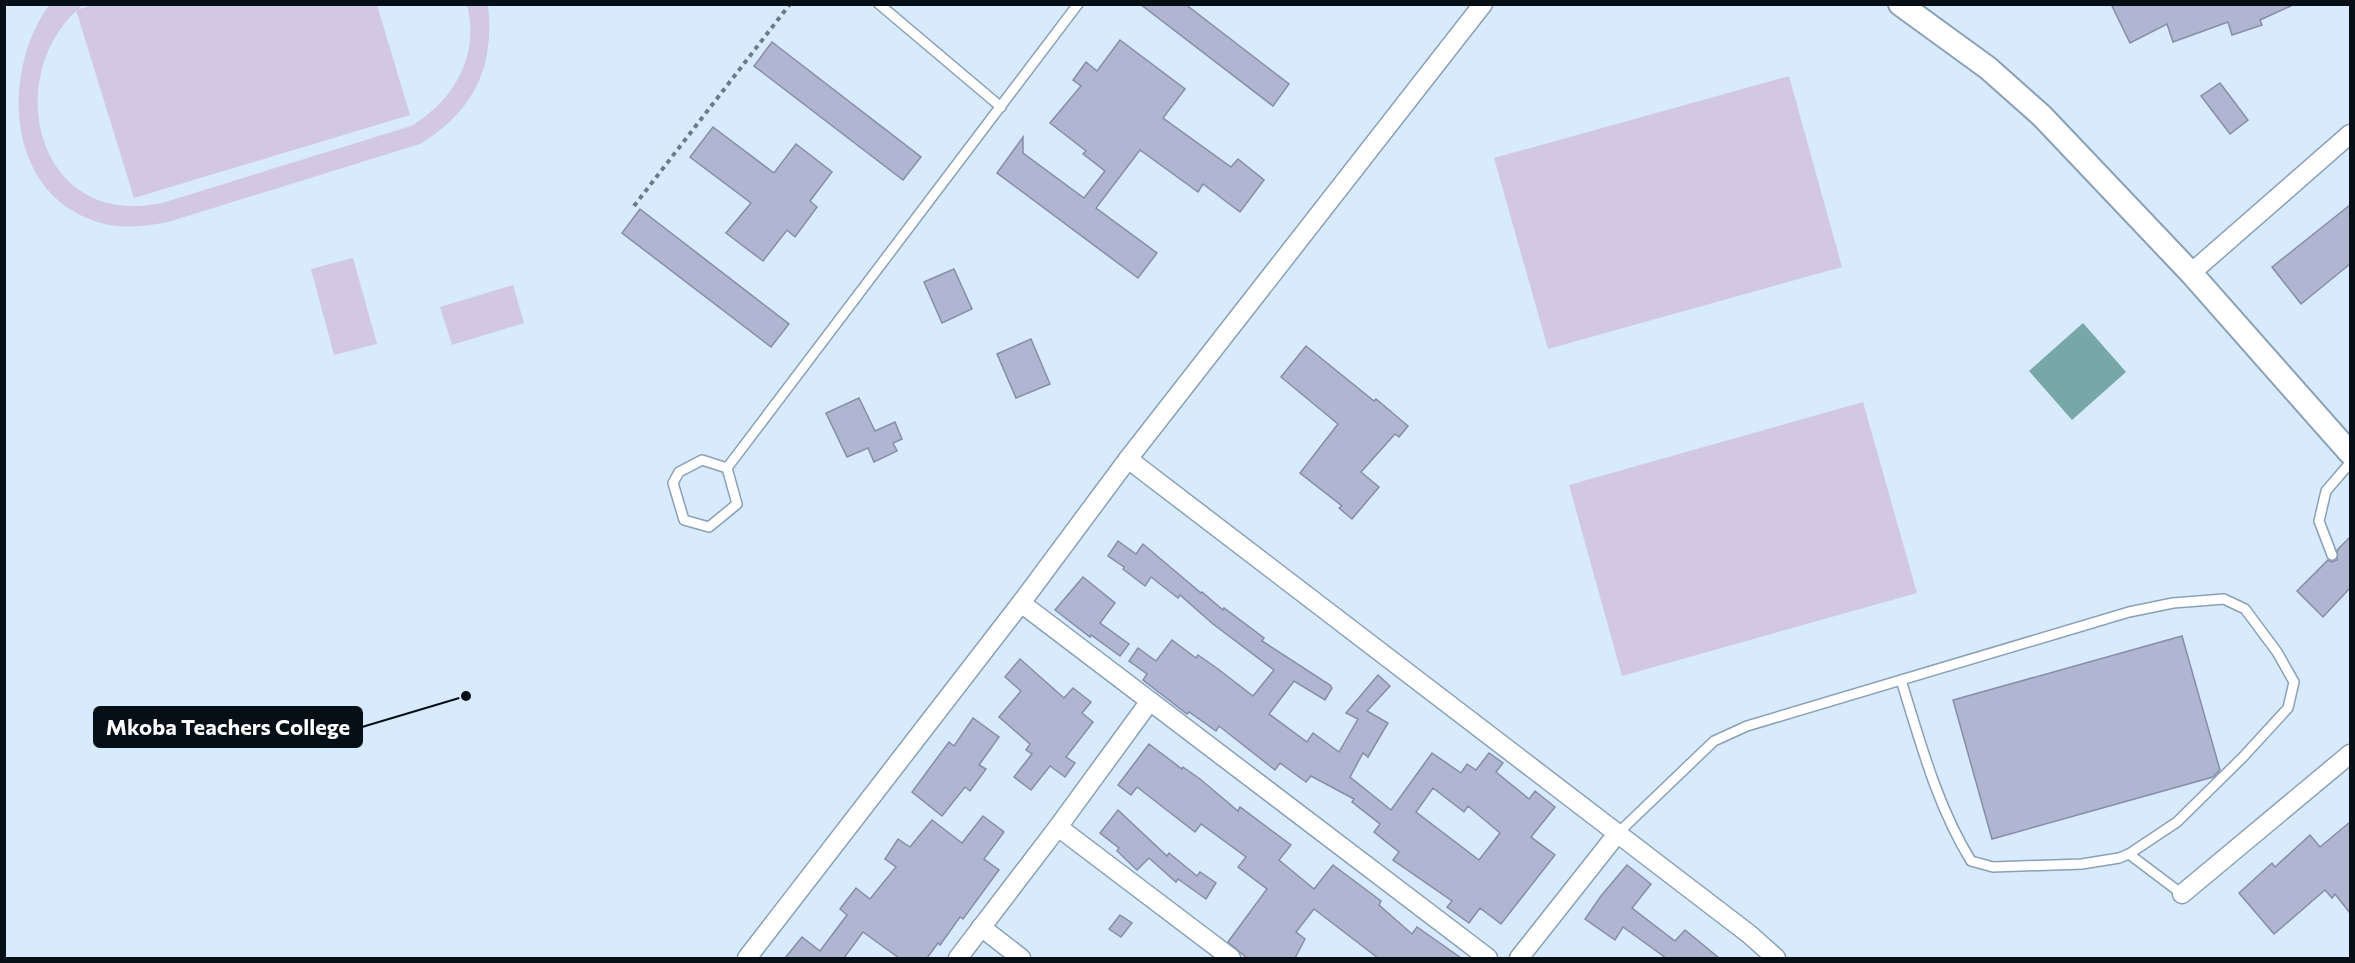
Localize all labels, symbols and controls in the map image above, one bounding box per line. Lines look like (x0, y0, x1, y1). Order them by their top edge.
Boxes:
callout: Mkoba Teachers College (94, 707, 362, 747)
text: Mkoba Teachers College (106, 713, 350, 740)

